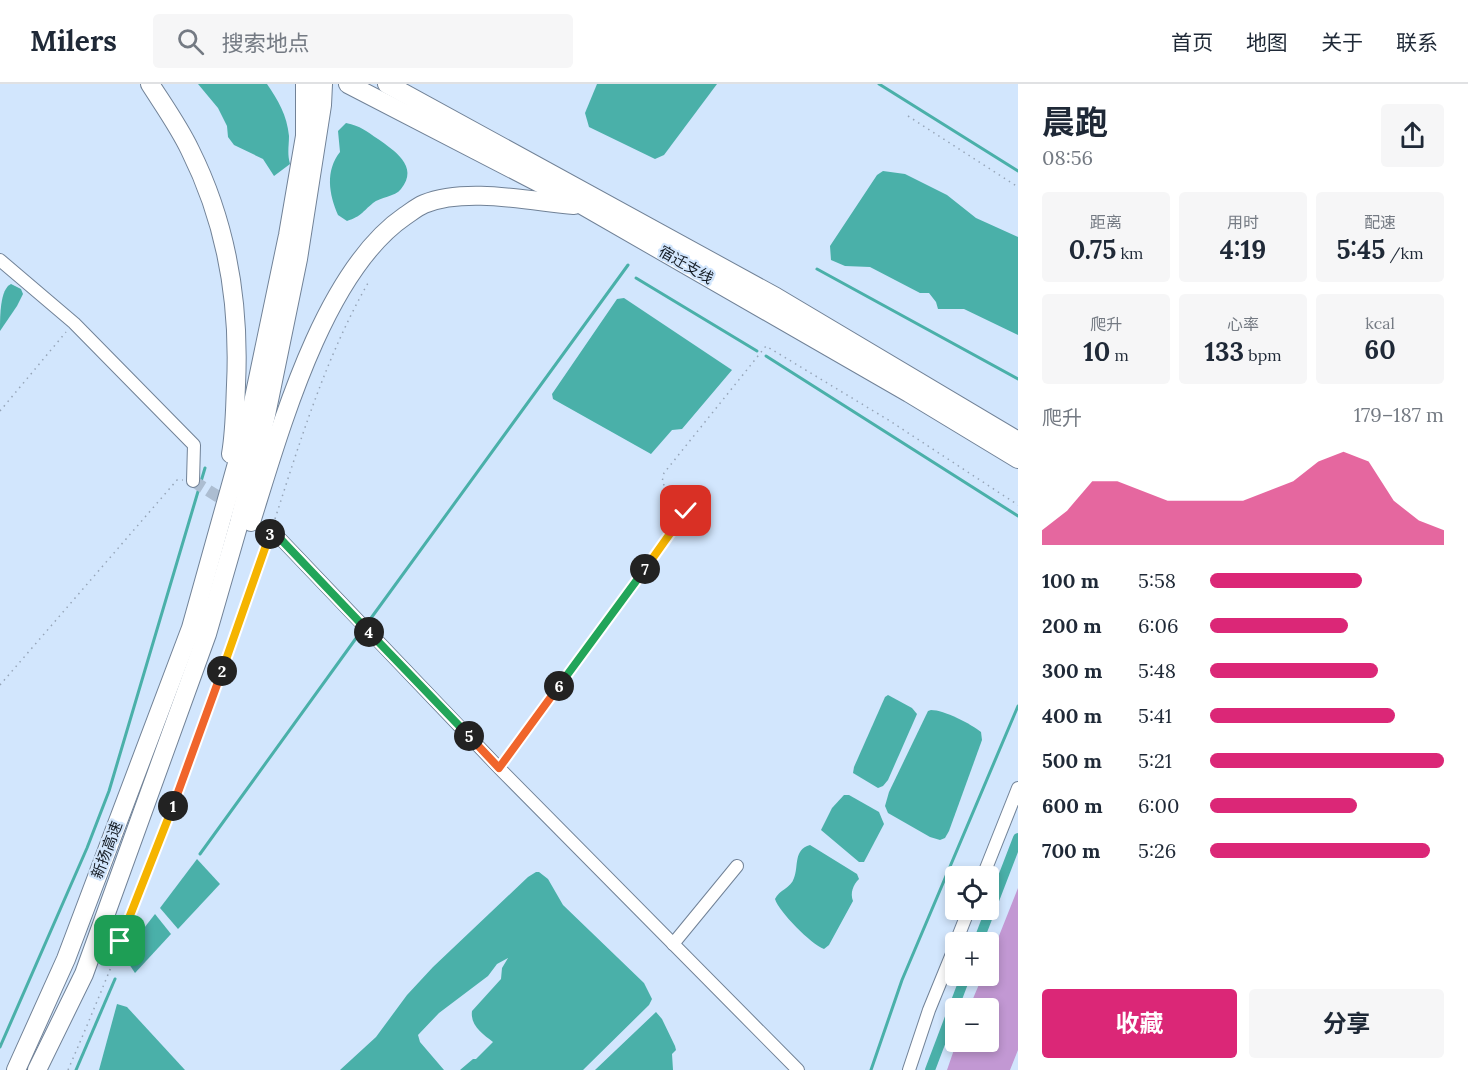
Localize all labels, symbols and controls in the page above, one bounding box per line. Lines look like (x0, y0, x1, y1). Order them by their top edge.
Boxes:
search box (153, 14, 573, 68)
text: Milers (30, 23, 117, 59)
icon: search (174, 25, 207, 58)
text: 搜索地点 (222, 29, 310, 57)
text: 首页 (1171, 29, 1213, 56)
text: 地图 (1246, 29, 1288, 56)
text: 关于 (1321, 29, 1363, 56)
text: 联系 (1396, 29, 1438, 56)
text: 晨跑 (1042, 101, 1108, 143)
button: share (1381, 104, 1444, 167)
text: 08:56 (1042, 145, 1093, 170)
text: 距离 (1090, 212, 1122, 232)
text: 用时 (1227, 212, 1259, 232)
text: 配速 (1364, 212, 1396, 232)
text: 0.75 (1069, 233, 1116, 266)
text: 4:19 (1220, 233, 1266, 266)
text: 5:45 (1337, 233, 1385, 266)
street label: 宿迁支线 (656, 241, 717, 288)
text: km (1116, 243, 1143, 263)
text: /km (1385, 243, 1423, 263)
text: kcal (1365, 313, 1395, 333)
text: 爬升 (1090, 314, 1122, 334)
text: 心率 (1227, 314, 1259, 334)
text: 60 (1364, 333, 1396, 366)
text: 10 (1083, 335, 1110, 368)
text: 133 (1204, 335, 1244, 368)
text: m (1110, 345, 1129, 365)
text: bpm (1244, 345, 1282, 365)
text: 179–187 m (1354, 402, 1444, 427)
text: 爬升 (1042, 405, 1082, 430)
pin (660, 485, 711, 536)
icon: check (669, 494, 702, 527)
pin: 3 (255, 519, 285, 549)
text: 3 (266, 524, 274, 544)
pin: 7 (630, 554, 660, 584)
text: 7 (641, 559, 649, 579)
text: 100 m (1042, 568, 1099, 593)
text: 5:58 (1138, 568, 1176, 593)
text: 200 m (1042, 613, 1102, 638)
text: 6:06 (1138, 613, 1179, 638)
pin: 4 (354, 617, 384, 647)
text: 4 (365, 622, 373, 642)
pin: 2 (207, 656, 237, 686)
text: 300 m (1042, 658, 1102, 683)
text: 5:48 (1138, 658, 1176, 683)
text: 2 (218, 661, 226, 681)
pin: 6 (544, 671, 574, 701)
text: 6 (554, 676, 564, 696)
text: 400 m (1042, 703, 1102, 728)
text: 5:41 (1138, 703, 1172, 728)
pin: 5 (454, 721, 484, 751)
text: 5 (465, 726, 473, 746)
text: 500 m (1042, 748, 1102, 773)
text: 5:21 (1138, 748, 1172, 773)
pin: 1 (158, 791, 188, 821)
text: 600 m (1042, 793, 1103, 818)
text: 6:00 (1138, 793, 1179, 818)
text: 1 (170, 796, 176, 816)
street label: 新扬高速 (87, 818, 126, 881)
text: 700 m (1042, 838, 1100, 863)
text: 5:26 (1138, 838, 1176, 863)
map controls (945, 866, 999, 1052)
button: locate (945, 866, 999, 920)
pin (94, 915, 145, 966)
icon: arrive (103, 924, 136, 957)
button: + (945, 932, 999, 986)
button: 收藏 (1042, 989, 1237, 1058)
button: 分享 (1249, 989, 1444, 1058)
button: − (945, 998, 999, 1052)

